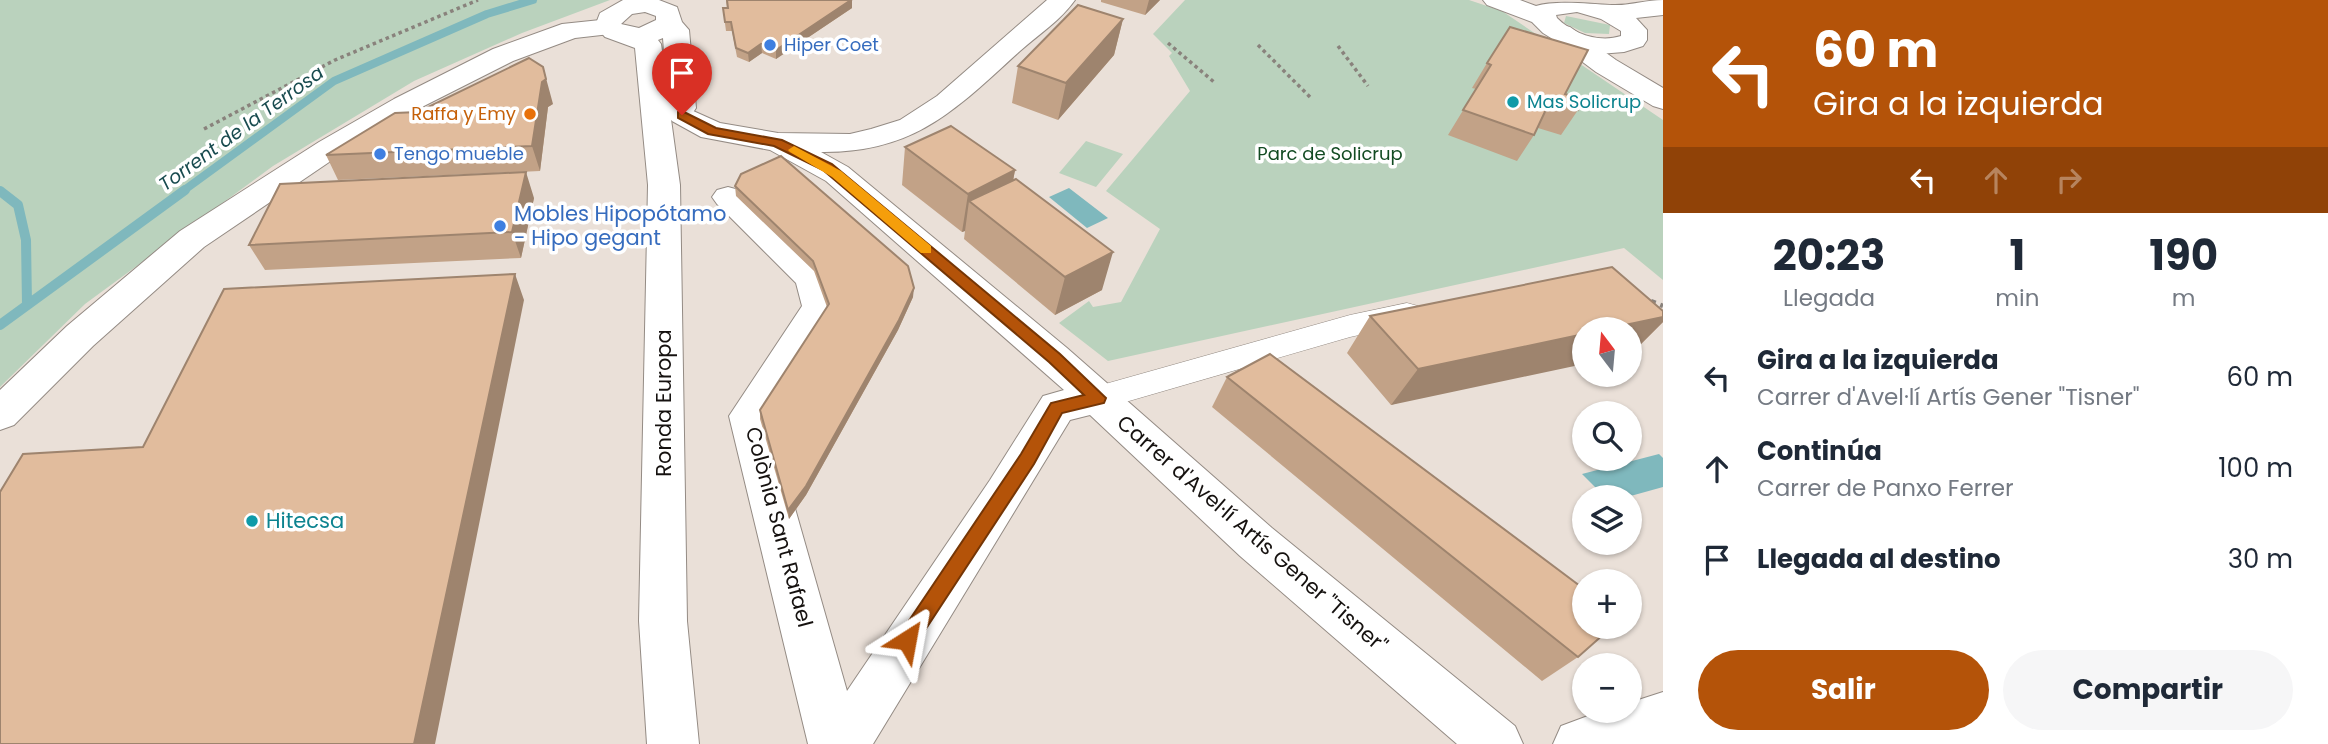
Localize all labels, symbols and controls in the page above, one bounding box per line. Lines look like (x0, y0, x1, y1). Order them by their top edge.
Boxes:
text: 60 m (1813, 16, 1938, 84)
icon: left (1698, 28, 1789, 119)
place label: Hiper Coet (784, 32, 879, 57)
marker: Hiper Coet (762, 37, 778, 53)
pin (652, 43, 712, 115)
icon: arrive (663, 54, 701, 92)
water label: Torrent de la Terrosa (153, 59, 329, 197)
text: Gira a la izquierda (1813, 81, 2104, 126)
place label: Mas Solicrup (1527, 89, 1641, 114)
marker: Mas Solicrup (1505, 94, 1521, 110)
place label: Raffa y Emy (411, 101, 516, 126)
marker: Raffa y Emy (522, 106, 538, 122)
place label: Tengo mueble (394, 141, 524, 166)
park label: Parc de Solicrup (1257, 141, 1403, 166)
marker: Tengo mueble (372, 146, 388, 162)
icon: left (1904, 161, 1942, 199)
icon: ahead (1977, 161, 2015, 199)
icon: right (2050, 161, 2088, 199)
place label: Mobles Hipopótamo - Hipo gegant (514, 199, 726, 252)
marker: Mobles Hipopótamo - Hipo gegant (492, 218, 508, 234)
text: 20:23 (1773, 226, 1885, 285)
text: 1 (2009, 226, 2025, 285)
text: 190 (2149, 226, 2218, 285)
text: Llegada (1783, 282, 1875, 314)
text: min (1995, 282, 2039, 314)
text: m (2172, 282, 2196, 314)
north arrow (1572, 317, 1642, 387)
map controls (1572, 317, 1642, 723)
street label: Ronda Europa (649, 329, 678, 477)
text: Gira a la izquierda (1757, 342, 1999, 378)
icon: left (1698, 359, 1736, 397)
text: 60 m (2226, 359, 2293, 395)
text: Carrer d'Avel·lí Artís Gener "Tisner" (1757, 381, 2140, 413)
button: search (1572, 401, 1642, 471)
street label: Carrer d'Avel·lí Artís Gener "Tisner" (1111, 408, 1394, 659)
street label: Colònia Sant Rafael (739, 424, 820, 630)
text: Continúa (1757, 433, 1882, 469)
icon: ahead (1698, 450, 1736, 488)
text: 100 m (2218, 450, 2293, 486)
text: Carrer de Panxo Ferrer (1757, 472, 2014, 504)
button: layers (1572, 485, 1642, 555)
place label: Hitecsa (266, 506, 344, 535)
marker: Hitecsa (244, 513, 260, 529)
icon: arrive (1698, 541, 1736, 579)
text: Llegada al destino (1757, 541, 2001, 577)
text: 30 m (2228, 541, 2293, 577)
button: + (1572, 569, 1642, 639)
position arrow (870, 603, 944, 677)
button: Salir (1698, 650, 1989, 730)
button: Compartir (2003, 650, 2293, 730)
button: − (1572, 653, 1642, 723)

